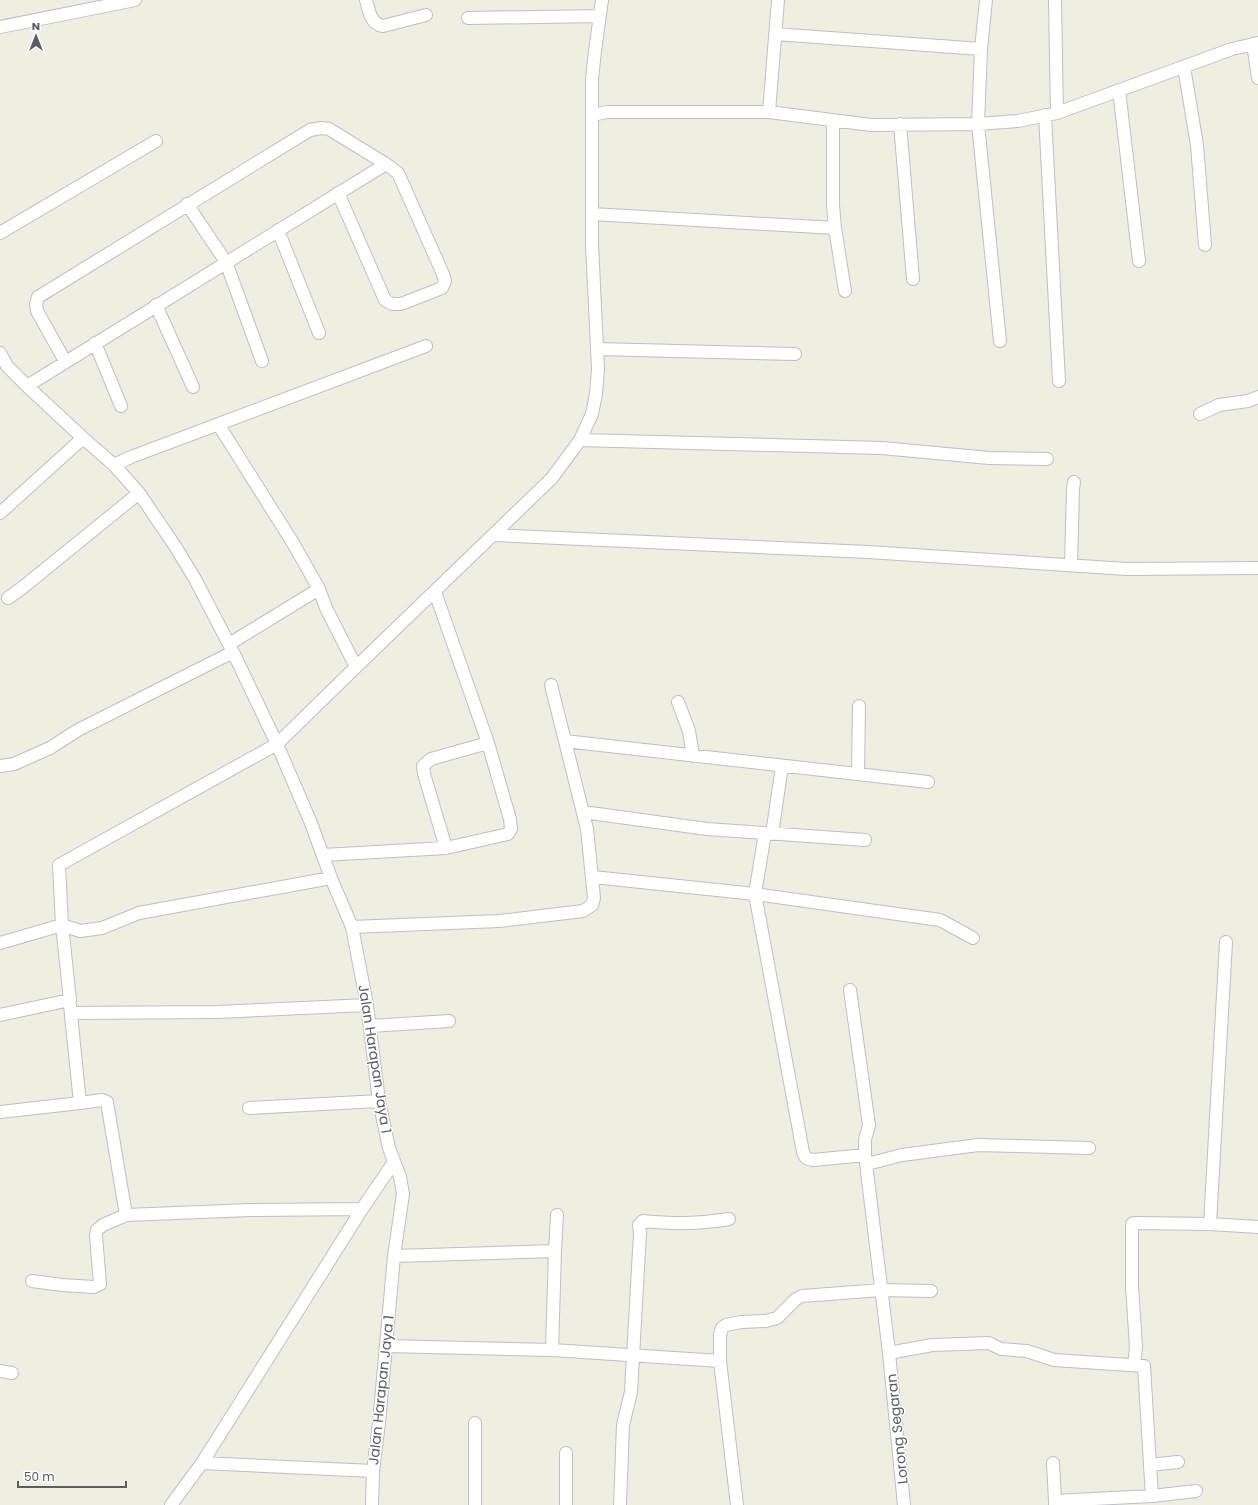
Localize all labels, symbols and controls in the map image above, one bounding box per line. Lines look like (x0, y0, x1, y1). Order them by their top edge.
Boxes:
north arrow (16, 16, 56, 56)
text: N (32, 18, 40, 34)
street label: Jalan Harapan Jaya 1 (353, 983, 397, 1135)
street label: Jalan Harapan Jaya 1 (363, 1314, 399, 1466)
street label: Lorong Segaran (881, 1373, 913, 1485)
scale bar (18, 1463, 126, 1489)
text: 50 m (24, 1468, 55, 1485)

